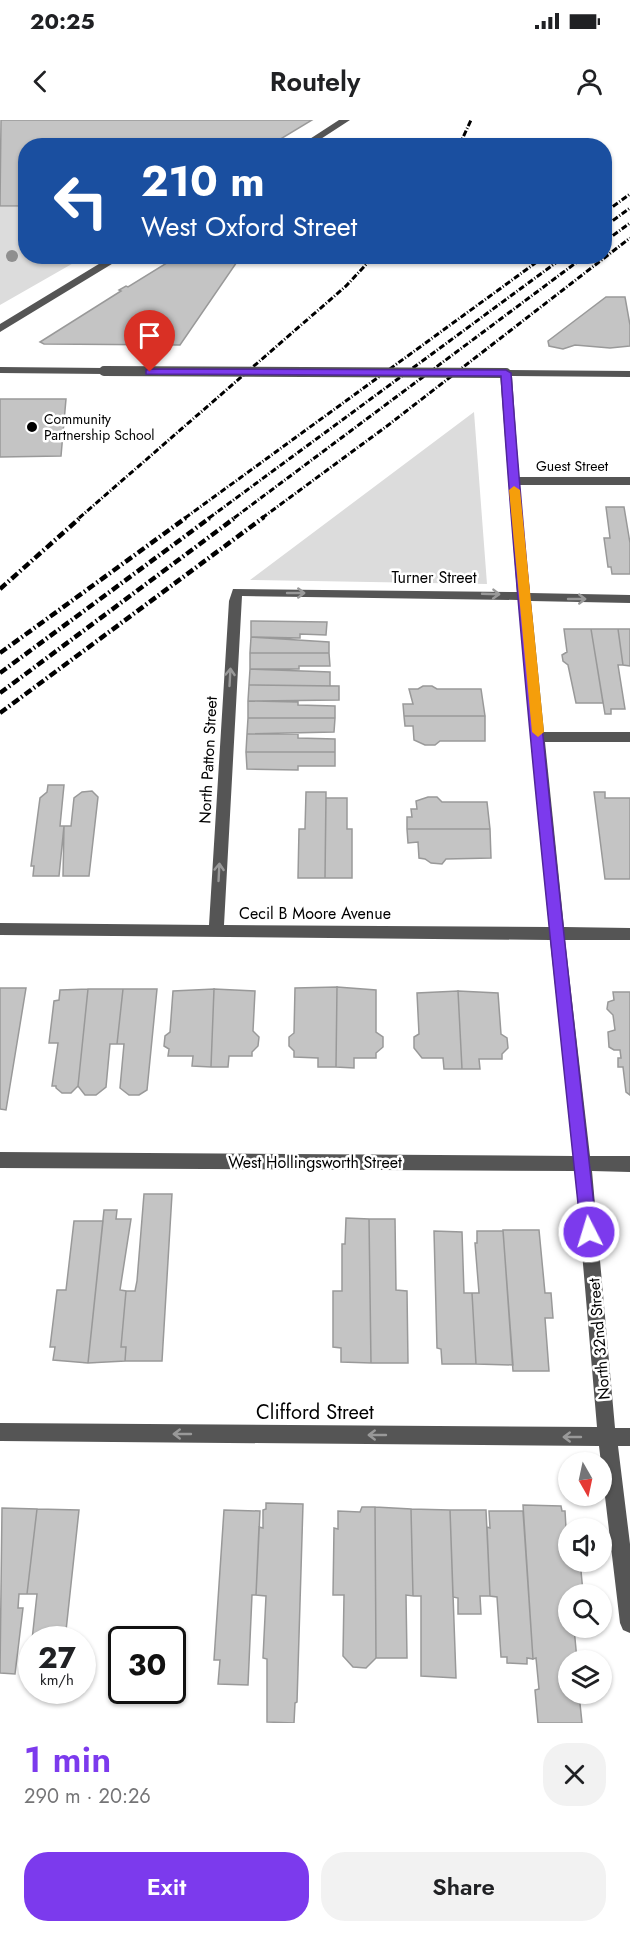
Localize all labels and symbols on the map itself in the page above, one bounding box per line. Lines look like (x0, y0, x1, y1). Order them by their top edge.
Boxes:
pin (124, 310, 175, 372)
place label: Community Partnership School (44, 409, 155, 445)
marker: Community Partnership School (25, 420, 39, 434)
street label: Guest Street (536, 456, 609, 476)
street label: Turner Street (391, 566, 477, 589)
one-way arrow (285, 587, 305, 599)
one-way arrow (480, 589, 500, 600)
one-way arrow (567, 593, 587, 605)
one-way arrow (225, 668, 236, 688)
street label: North Patton Street (193, 696, 223, 824)
one-way arrow (214, 863, 225, 883)
street label: Cecil B Moore Avenue (239, 902, 391, 925)
street label: West Hollingsworth Street (228, 1151, 402, 1174)
position arrow (557, 1200, 621, 1264)
street label: North 32nd Street (582, 1277, 616, 1401)
street label: Clifford Street (256, 1398, 374, 1427)
one-way arrow (172, 1428, 192, 1439)
one-way arrow (367, 1429, 387, 1441)
one-way arrow (562, 1431, 582, 1443)
north arrow (558, 1452, 612, 1506)
speed limit sign: 30 (108, 1626, 186, 1704)

